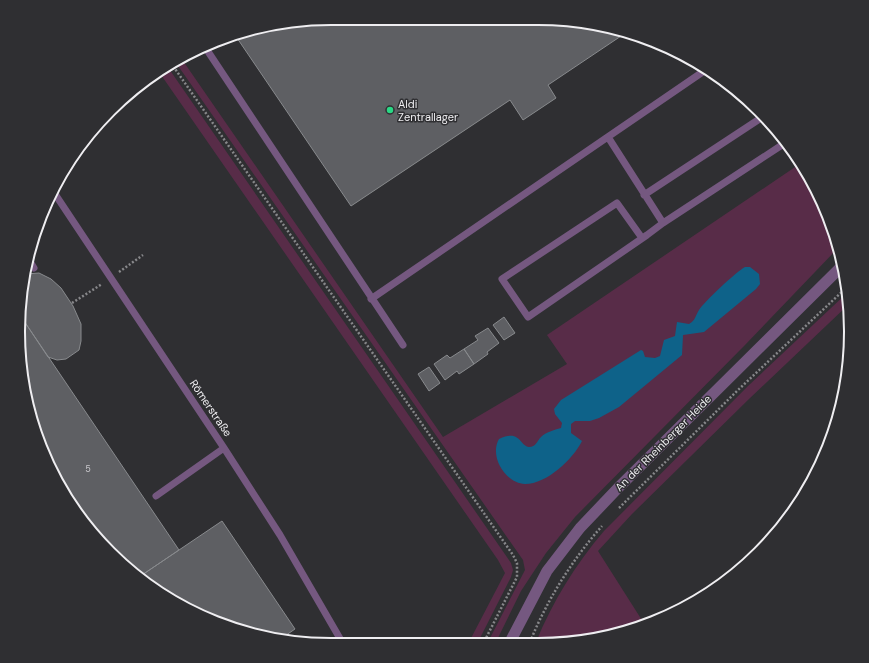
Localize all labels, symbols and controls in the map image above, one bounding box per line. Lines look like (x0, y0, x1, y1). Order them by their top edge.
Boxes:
place label: Aldi Zentrallager (398, 97, 458, 124)
marker: Aldi Zentrallager (385, 105, 395, 115)
street label: Römerstraße (187, 377, 235, 439)
street label: An der Rheinberger Heide (612, 392, 714, 494)
house number: 5 (85, 463, 91, 475)

